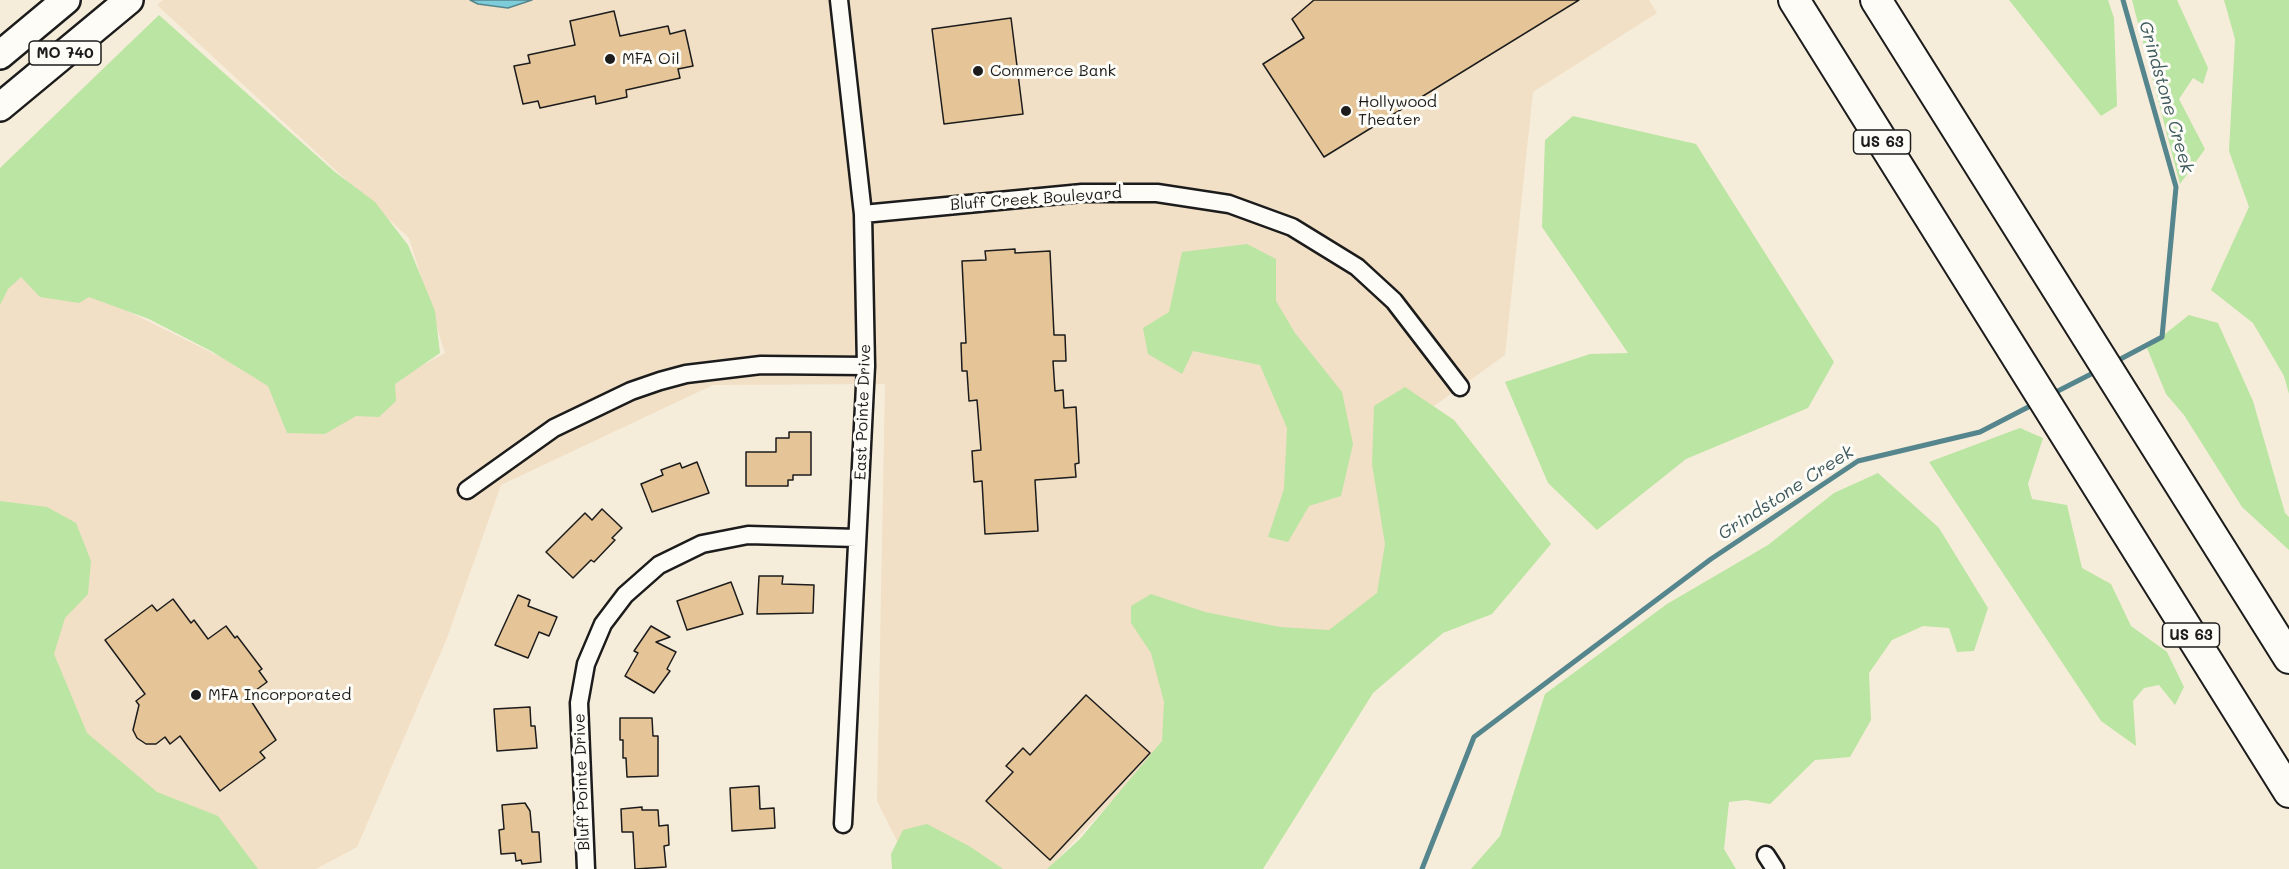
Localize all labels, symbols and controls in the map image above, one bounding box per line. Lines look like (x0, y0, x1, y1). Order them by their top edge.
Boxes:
water label: Grindstone Creek (2134, 18, 2198, 176)
road number: MO 740 (29, 41, 101, 65)
place label: MFA Oil (622, 49, 680, 69)
marker: MFA Oil (603, 52, 617, 66)
place label: Commerce Bank (990, 61, 1116, 81)
marker: Commerce Bank (971, 64, 985, 78)
place label: Hollywood Theater (1358, 92, 1437, 130)
marker: Hollywood Theater (1339, 104, 1353, 118)
road number: US 63 (1854, 130, 1910, 154)
street label: Bluff Creek Boulevard (950, 183, 1122, 215)
street label: East Pointe Drive (851, 343, 875, 481)
water label: Grindstone Creek (1714, 441, 1858, 545)
road number: US 63 (2162, 623, 2220, 647)
place label: MFA Incorporated (208, 685, 351, 705)
marker: MFA Incorporated (189, 688, 203, 702)
street label: Bluff Pointe Drive (570, 713, 594, 851)

